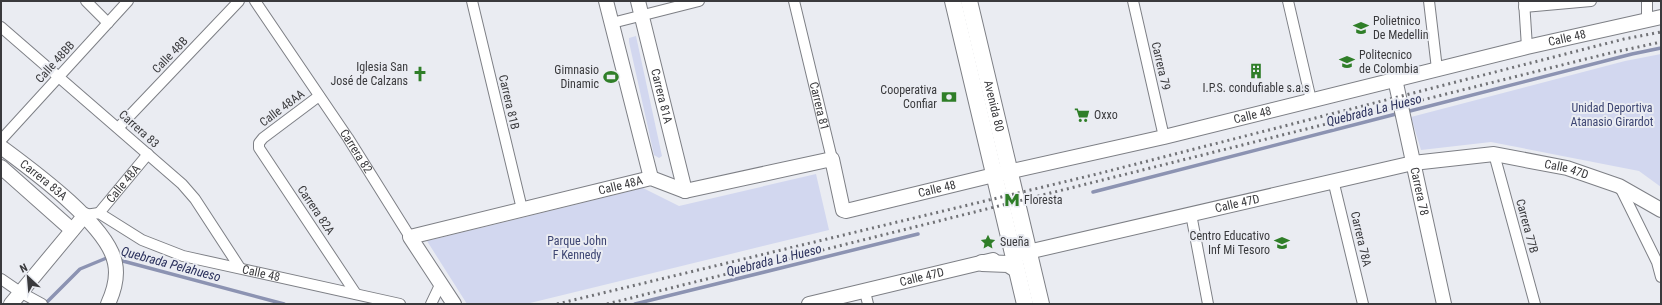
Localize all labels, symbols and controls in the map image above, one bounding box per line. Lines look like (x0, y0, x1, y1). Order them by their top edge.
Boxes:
place label: Polietnico De Medellin (1373, 14, 1429, 42)
school or university icon: Polietnico De Medellin (1352, 19, 1370, 37)
street label: Calle 48 (1547, 27, 1587, 49)
street label: Calle 48B (149, 34, 191, 76)
street label: Calle 48BB (33, 38, 77, 86)
street label: Carrera 79 (1149, 40, 1173, 92)
place label: Politecnico de Colombia (1359, 48, 1419, 76)
school or university icon: Politecnico de Colombia (1338, 53, 1356, 71)
place label: Iglesia San José de Calzans (330, 60, 408, 88)
building icon: I.P.S. condufiable s.a.s (1247, 62, 1265, 80)
place label: Gimnasio Dinamic (554, 63, 599, 91)
church icon: Iglesia San José de Calzans (411, 65, 429, 83)
street label: Carrera 81A (648, 67, 675, 125)
sports icon: Gimnasio Dinamic (602, 68, 620, 86)
street label: Carrera 81B (496, 73, 522, 131)
street label: Avenida 80 (981, 79, 1007, 133)
street label: Carrera 81 (807, 80, 832, 132)
place label: I.P.S. condufiable s.a.s (1202, 81, 1310, 95)
place label: Cooperativa Confiar (880, 83, 937, 111)
street label: Calle 48AA (257, 87, 307, 129)
bank icon: Cooperativa Confiar (940, 88, 958, 106)
water label: Quebrada La Hueso (1325, 91, 1423, 129)
park label: Unidad Deportiva Atanasio Girardot (1571, 101, 1654, 129)
street label: Calle 48 (1232, 104, 1273, 127)
supermarket icon: Oxxo (1073, 106, 1091, 124)
street label: Carrera 83 (116, 107, 162, 151)
place label: Oxxo (1094, 108, 1118, 122)
street label: Carrera 82 (337, 126, 375, 176)
street label: Carrera 83A (17, 157, 70, 203)
street label: Calle 47D (1543, 157, 1591, 182)
street label: Calle 48A (103, 162, 143, 206)
street label: Carrera 78 (1407, 166, 1432, 217)
street label: Calle 48A (597, 173, 644, 198)
street label: Calle 48 (917, 178, 957, 200)
street label: Carrera 82A (295, 183, 338, 237)
metro station icon: Floresta (1003, 191, 1021, 209)
street label: Calle 47D (1214, 192, 1261, 215)
place label: Floresta (1024, 193, 1063, 207)
street label: Carrera 77B (1513, 197, 1541, 255)
street label: Carrera 78A (1348, 210, 1374, 268)
place label: Centro Educativo Inf Mi Tesoro (1190, 229, 1270, 257)
place icon: Sueña (979, 233, 997, 251)
park label: Parque John F Kennedy (547, 234, 607, 262)
school or university icon: Centro Educativo Inf Mi Tesoro (1273, 234, 1291, 252)
place label: Sueña (1000, 235, 1029, 249)
water label: Quebrada La Hueso (725, 241, 823, 279)
water label: Quebrada Pelahueso (119, 243, 223, 285)
north arrow (8, 257, 48, 297)
text: N (18, 261, 30, 276)
street label: Calle 48 (241, 262, 281, 284)
street label: Calle 47D (898, 265, 946, 289)

